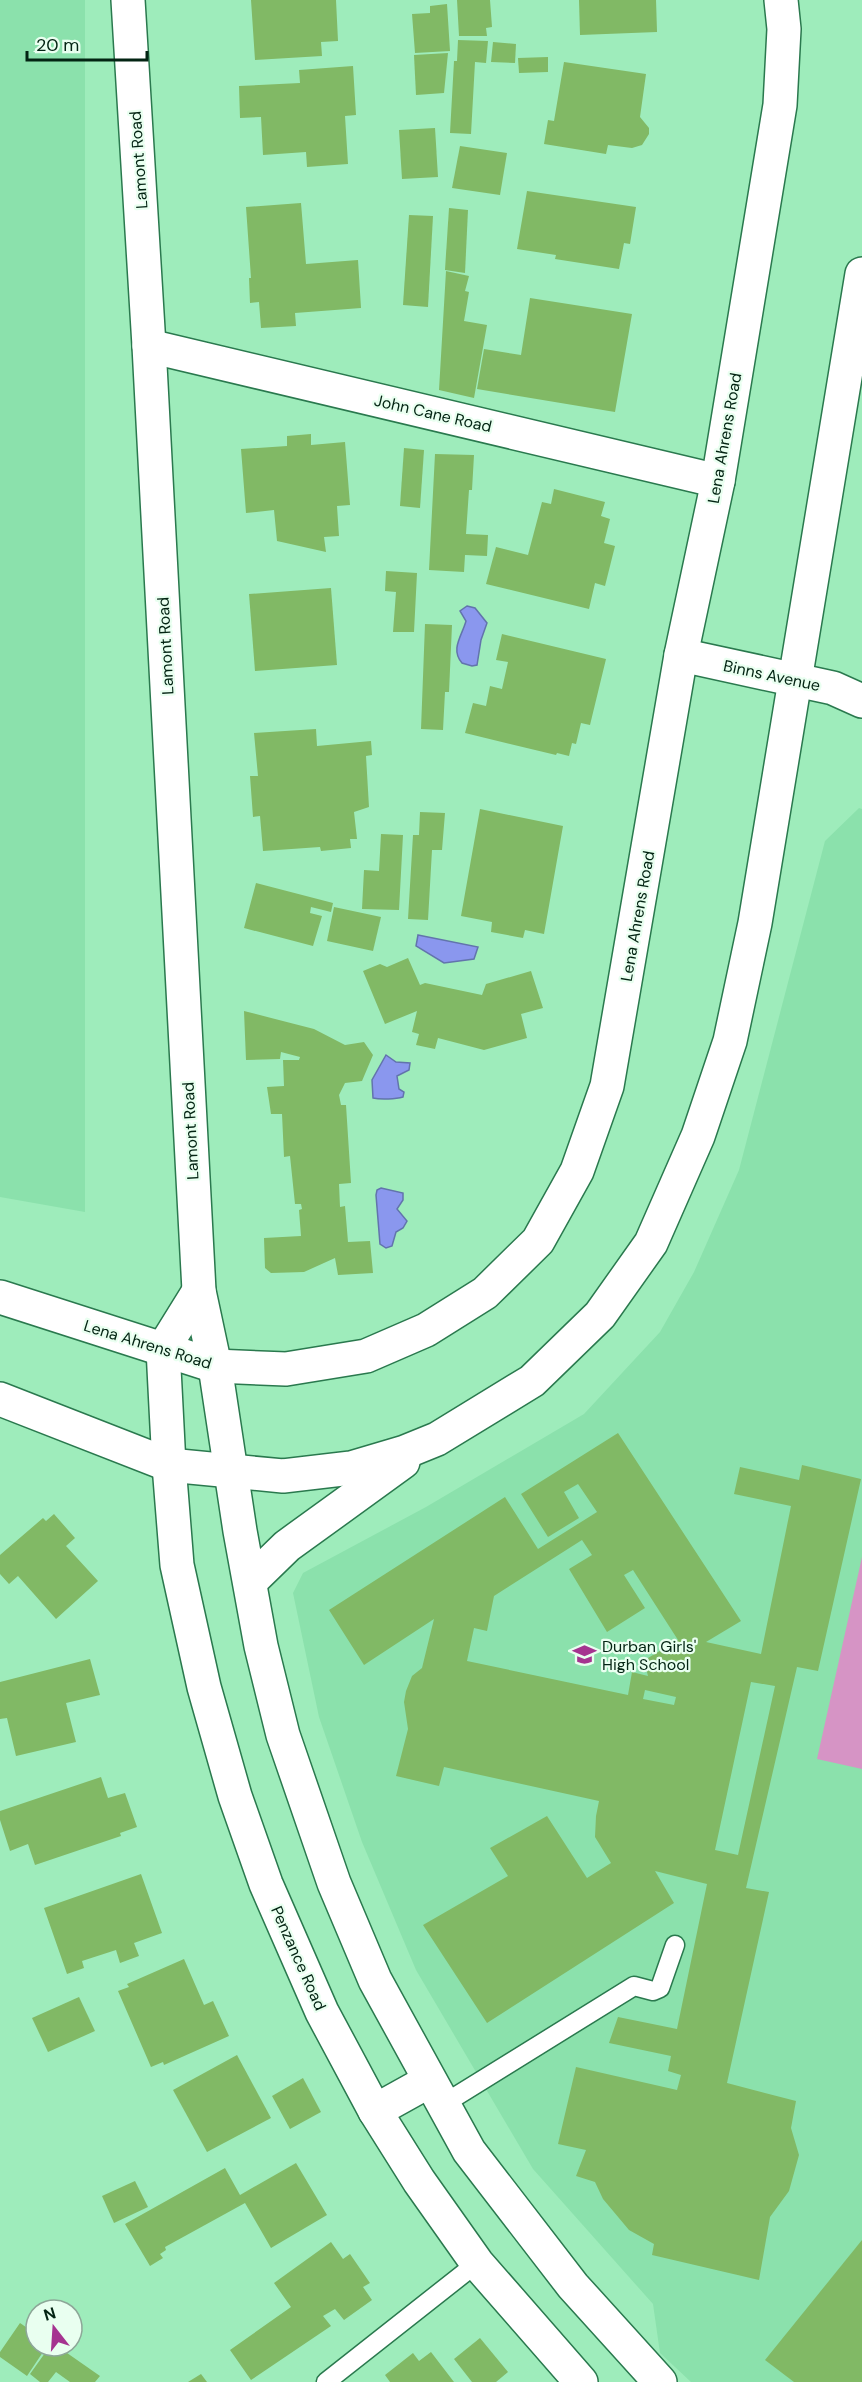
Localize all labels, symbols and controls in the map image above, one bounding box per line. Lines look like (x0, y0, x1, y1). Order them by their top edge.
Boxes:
scale bar (27, 24, 147, 62)
text: 20 m (36, 33, 79, 57)
street label: Lamont Road (125, 110, 152, 210)
street label: Lena Ahrens Road (703, 371, 746, 505)
street label: John Cane Road (372, 390, 494, 437)
street label: Lamont Road (152, 597, 179, 695)
street label: Binns Avenue (722, 655, 822, 696)
street label: Lena Ahrens Road (616, 849, 659, 983)
street label: Lamont Road (177, 1082, 204, 1180)
street label: Lena Ahrens Road (81, 1315, 214, 1374)
place label: Durban Girls' High School (602, 1636, 696, 1675)
school or university icon: Durban Girls' High School (571, 1642, 597, 1668)
street label: Penzance Road (266, 1903, 331, 2014)
north arrow (24, 2298, 84, 2358)
text: N (41, 2302, 58, 2326)

